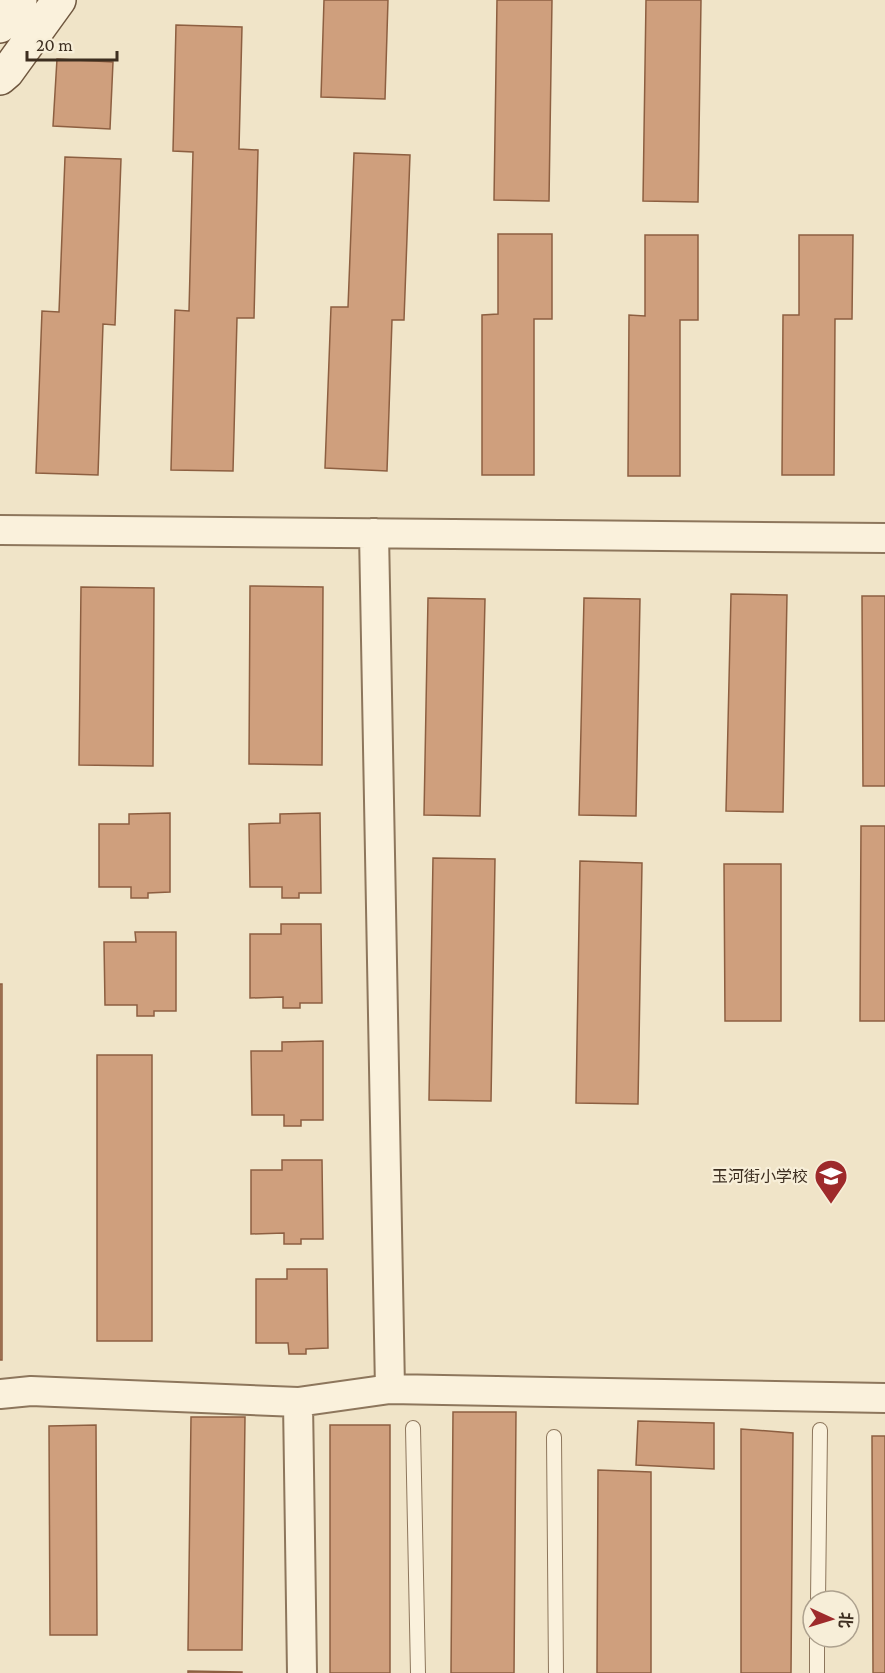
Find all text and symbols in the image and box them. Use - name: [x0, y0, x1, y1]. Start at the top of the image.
- scale bar: [27, 24, 117, 62]
- text: 20 m: [36, 35, 73, 55]
- school or university icon: 玉河街小学校: [813, 1158, 849, 1205]
- place label: 玉河街小学校: [712, 1168, 808, 1185]
- north arrow: [801, 1589, 861, 1649]
- text: 北: [836, 1611, 855, 1629]

